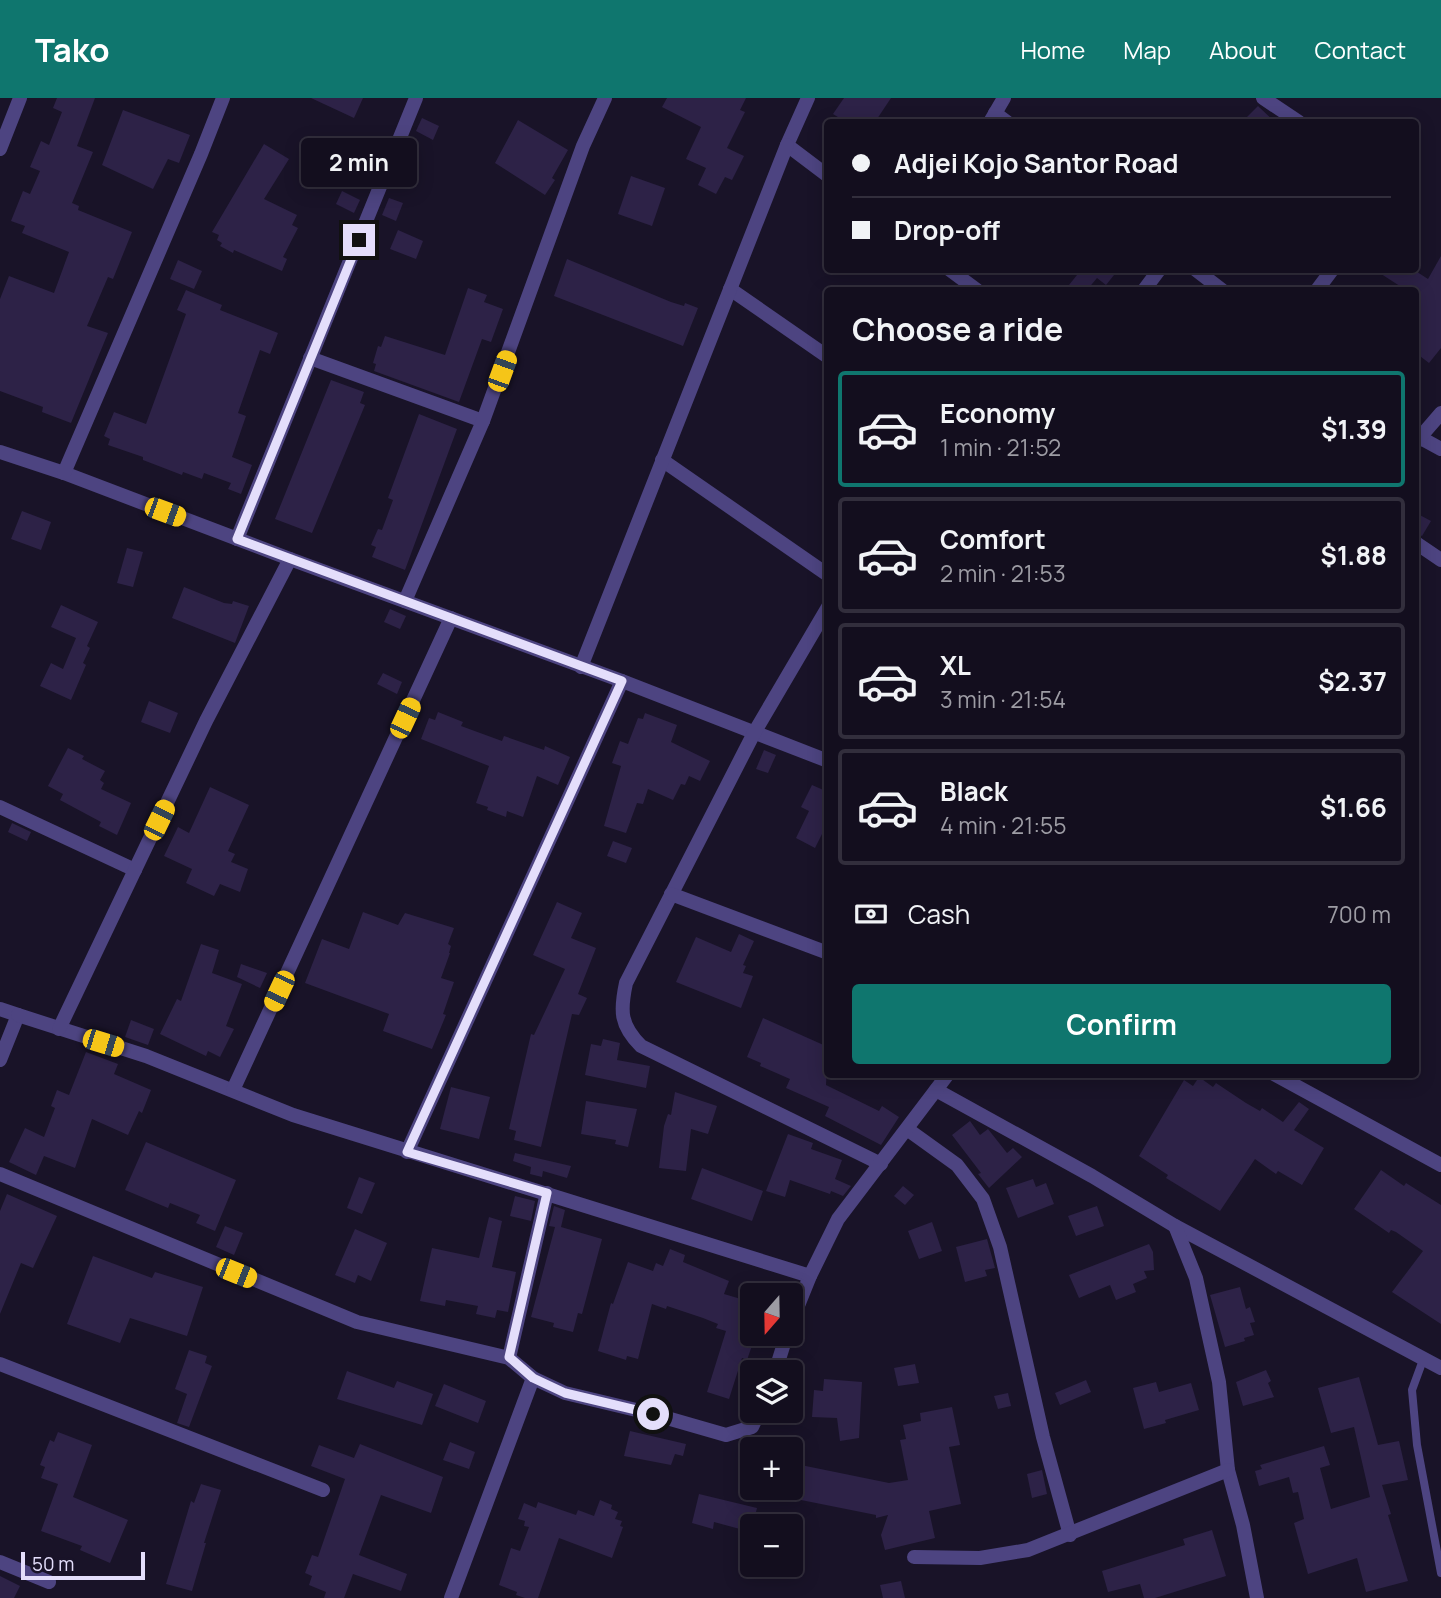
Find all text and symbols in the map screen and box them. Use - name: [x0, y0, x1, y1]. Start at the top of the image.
- text: Tako: [35, 27, 110, 72]
- text: Home: [1020, 33, 1085, 66]
- text: Map: [1123, 33, 1171, 66]
- text: About: [1209, 33, 1277, 66]
- text: Contact: [1315, 33, 1406, 66]
- callout: 2 min: [301, 138, 417, 188]
- text: Adjei Kojo Santor Road: [894, 145, 1179, 181]
- text: 2 min: [329, 146, 389, 178]
- text: Drop-off: [894, 212, 1000, 248]
- route end: [343, 224, 375, 256]
- text: Choose a ride: [852, 307, 1063, 351]
- car: [485, 348, 520, 394]
- text: Economy: [940, 395, 1055, 431]
- icon: car: [856, 398, 919, 461]
- text: $1.39: [1321, 411, 1387, 447]
- text: 1 min · 21:52: [940, 431, 1061, 463]
- car: [142, 495, 189, 529]
- text: Comfort: [940, 521, 1046, 557]
- icon: car: [856, 524, 919, 587]
- text: $1.88: [1321, 537, 1387, 573]
- text: 2 min · 21:53: [940, 557, 1066, 589]
- text: XL: [940, 647, 971, 683]
- icon: car: [856, 650, 919, 713]
- text: $2.37: [1318, 663, 1387, 699]
- text: 3 min · 21:54: [940, 683, 1066, 715]
- car: [387, 695, 424, 741]
- text: Black: [940, 773, 1008, 809]
- icon: car: [856, 776, 919, 839]
- text: $1.66: [1320, 789, 1387, 825]
- car: [141, 797, 178, 843]
- text: 4 min · 21:55: [940, 809, 1067, 841]
- icon: cash: [852, 895, 890, 933]
- text: Cash: [908, 896, 970, 932]
- text: 700 m: [1327, 898, 1391, 930]
- car: [261, 968, 298, 1014]
- button: Confirm: [852, 984, 1391, 1064]
- car: [80, 1027, 127, 1059]
- car: [213, 1255, 260, 1291]
- north arrow: [740, 1283, 803, 1346]
- map controls: [740, 1283, 803, 1577]
- button: layers: [740, 1360, 803, 1423]
- route start: [637, 1398, 669, 1430]
- button: +: [740, 1437, 803, 1500]
- button: −: [740, 1514, 803, 1577]
- scale bar: [21, 1549, 145, 1581]
- text: 50 m: [32, 1551, 74, 1577]

